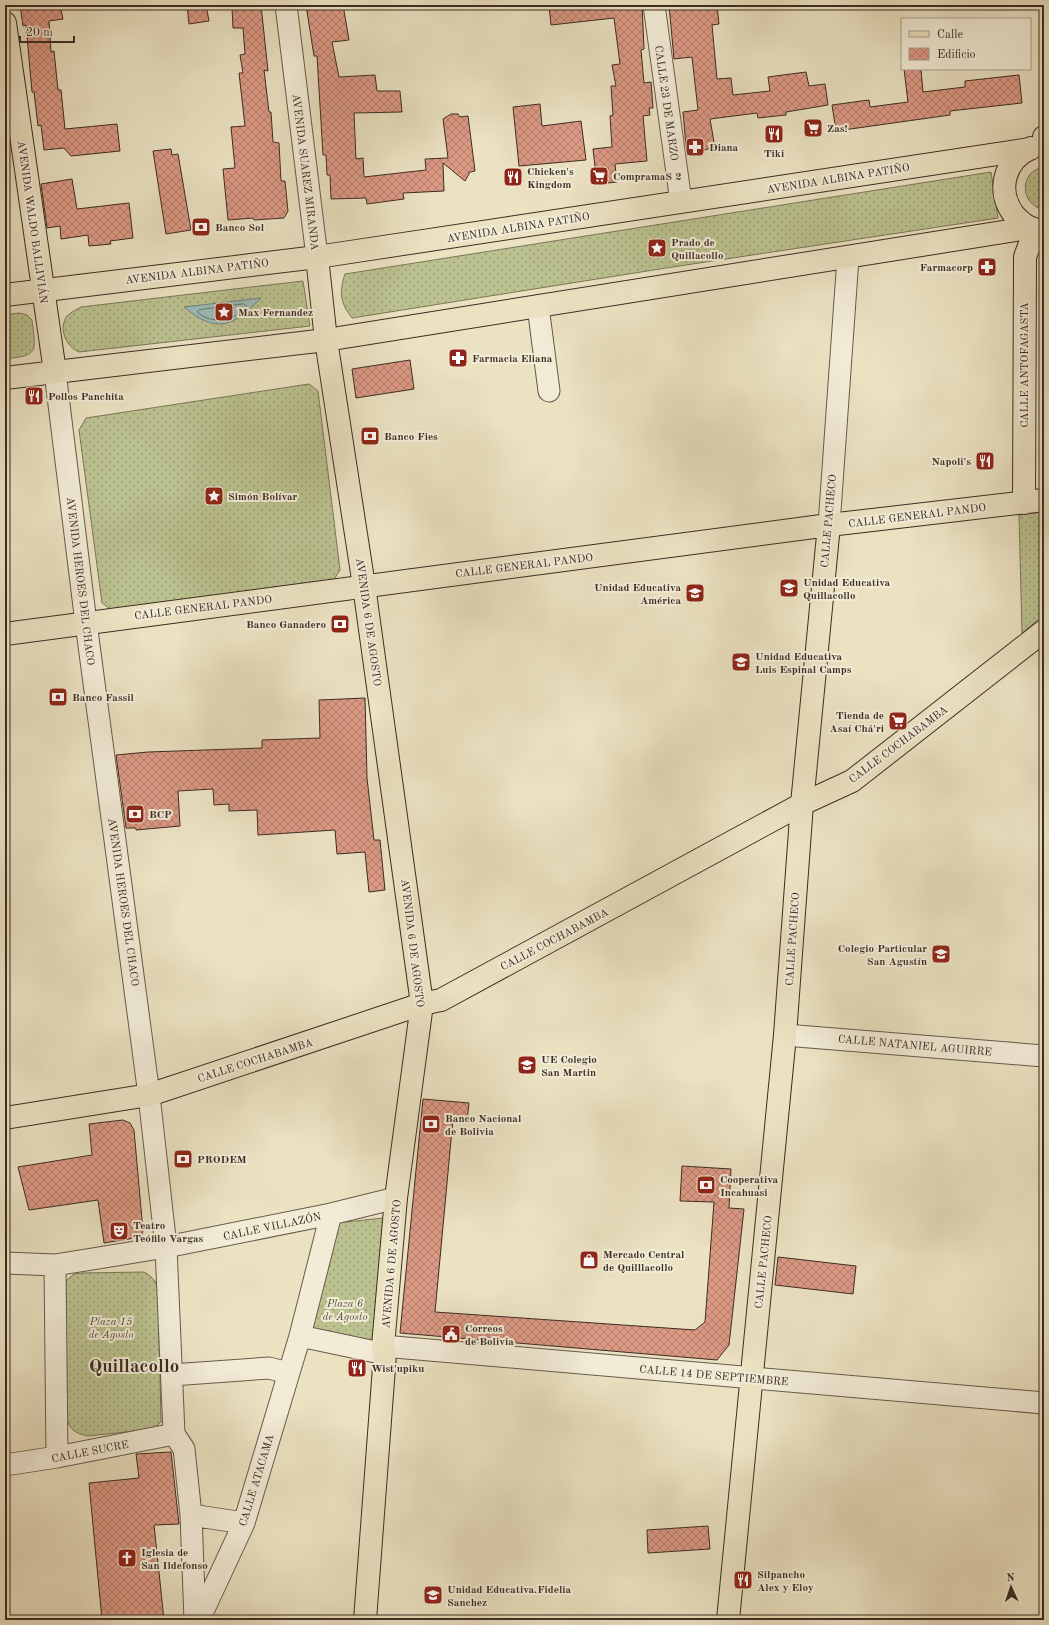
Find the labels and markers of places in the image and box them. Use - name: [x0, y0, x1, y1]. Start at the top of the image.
- supermarket icon: Zas!: [802, 117, 824, 139]
- restaurant icon: Tiki: [763, 123, 785, 145]
- place label: Zas!: [827, 124, 848, 135]
- pharmacy icon: Diana: [684, 136, 706, 158]
- place label: Diana: [709, 143, 739, 154]
- place label: Tiki: [764, 149, 784, 160]
- supermarket icon: CompramaS 2: [588, 165, 610, 187]
- restaurant icon: Chicken's Kingdom: [502, 166, 524, 188]
- place label: Chicken's Kingdom: [527, 167, 574, 191]
- place label: CompramaS 2: [613, 172, 682, 183]
- bank icon: Banco Sol: [190, 216, 212, 238]
- place label: Banco Sol: [215, 223, 265, 234]
- place icon: Prado de Quillacollo: [646, 237, 668, 259]
- place label: Prado de Quillacollo: [671, 238, 724, 262]
- pharmacy icon: Farmacorp: [976, 256, 998, 278]
- place label: Farmacorp: [920, 263, 973, 274]
- place icon: Max Fernandez: [213, 301, 235, 323]
- place label: Max Fernandez: [238, 308, 313, 319]
- pharmacy icon: Farmacia Eliana: [447, 347, 469, 369]
- place label: Farmacia Eliana: [472, 354, 553, 365]
- restaurant icon: Pollos Panchita: [23, 385, 45, 407]
- place label: Pollos Panchita: [48, 392, 124, 403]
- bank icon: Banco Fies: [359, 425, 381, 447]
- place label: Banco Fies: [384, 432, 438, 443]
- restaurant icon: Napoli's: [974, 450, 996, 472]
- place label: Napoli's: [931, 457, 971, 468]
- place icon: Simón Bolívar: [203, 485, 225, 507]
- place label: Simón Bolívar: [228, 492, 298, 503]
- school or university icon: Unidad Educativa Quillacollo: [778, 577, 800, 599]
- place label: Unidad Educativa Quillacollo: [803, 578, 891, 602]
- school or university icon: Unidad Educativa América: [684, 582, 706, 604]
- place label: Unidad Educativa América: [594, 583, 681, 607]
- bank icon: Banco Ganadero: [329, 613, 351, 635]
- place label: Banco Ganadero: [246, 620, 326, 631]
- school or university icon: Unidad Educativa Luis Espinal Camps: [730, 651, 752, 673]
- place label: Unidad Educativa Luis Espinal Camps: [755, 652, 852, 676]
- bank icon: Banco Fassil: [47, 686, 69, 708]
- place label: Banco Fassil: [72, 693, 135, 704]
- supermarket icon: Tienda de Asaí Chá'ri: [887, 710, 909, 732]
- place label: Tienda de Asaí Chá'ri: [829, 711, 884, 735]
- bank icon: BCP: [124, 803, 146, 825]
- place label: BCP: [149, 810, 172, 821]
- school or university icon: Colegio Particular San Agustín: [930, 943, 952, 965]
- place label: Colegio Particular San Agustín: [838, 944, 927, 968]
- school or university icon: UE Colegio San Martin: [516, 1054, 538, 1076]
- place label: UE Colegio San Martin: [541, 1055, 597, 1079]
- bank icon: Banco Nacional de Bolivia: [420, 1113, 442, 1135]
- place label: Banco Nacional de Bolivia: [445, 1114, 522, 1138]
- bank icon: PRODEM: [172, 1148, 194, 1170]
- place label: PRODEM: [197, 1155, 247, 1166]
- bank icon: Cooperativa Incahuasi: [695, 1174, 717, 1196]
- place label: Cooperativa Incahuasi: [720, 1175, 779, 1199]
- theatre icon: Teatro Teófilo Vargas: [108, 1220, 130, 1242]
- place label: Teatro Teófilo Vargas: [133, 1221, 204, 1245]
- shop icon: Mercado Central de Quilllacollo: [578, 1249, 600, 1271]
- place label: Mercado Central de Quilllacollo: [603, 1250, 685, 1274]
- public building icon: Correos de Bolivia: [440, 1323, 462, 1345]
- place label: Correos de Bolivia: [465, 1324, 514, 1348]
- restaurant icon: Wist'upiku: [346, 1357, 368, 1379]
- place label: Wist'upiku: [371, 1364, 424, 1375]
- church icon: Iglesia de San Ildefonso: [116, 1547, 138, 1569]
- place label: Iglesia de San Ildefonso: [141, 1548, 208, 1572]
- restaurant icon: Silpancho Alex y Eloy: [732, 1569, 754, 1591]
- place label: Silpancho Alex y Eloy: [757, 1570, 814, 1594]
- school or university icon: Unidad Educativa.Fidelia Sanchez: [422, 1584, 444, 1606]
- place label: Unidad Educativa.Fidelia Sanchez: [447, 1585, 572, 1609]

